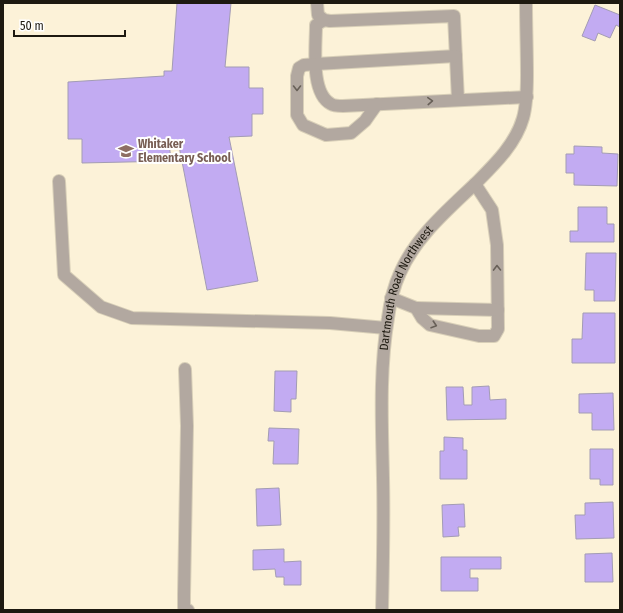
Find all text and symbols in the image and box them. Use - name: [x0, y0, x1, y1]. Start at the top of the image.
- scale bar: [14, 12, 125, 38]
- text: 50 m: [20, 19, 44, 33]
- one-way arrow: [293, 85, 301, 91]
- one-way arrow: [427, 97, 433, 106]
- place label: Whitaker Elementary School: [138, 137, 232, 165]
- school or university icon: Whitaker Elementary School: [117, 142, 135, 160]
- street label: Dartmouth Road Northwest: [377, 223, 436, 351]
- one-way arrow: [493, 265, 501, 271]
- one-way arrow: [431, 320, 438, 329]

